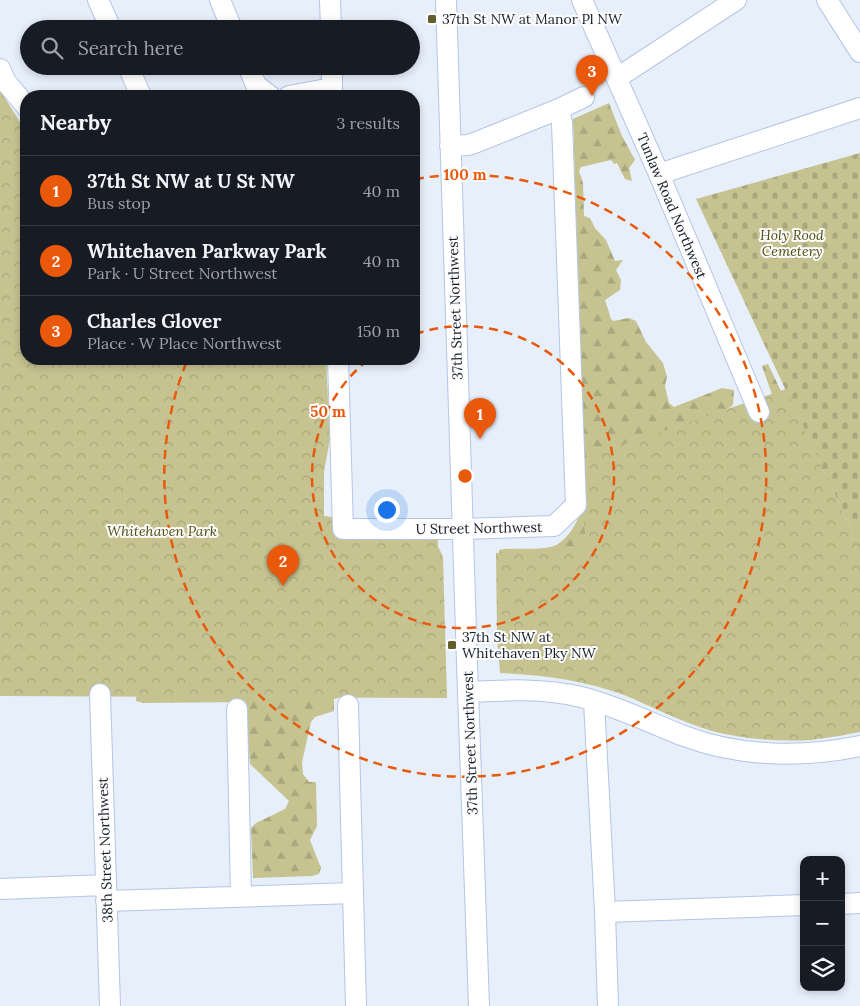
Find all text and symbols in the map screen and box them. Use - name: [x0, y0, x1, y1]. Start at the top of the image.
- place label: 37th St NW at Manor Pl NW: [442, 10, 623, 28]
- marker: 37th St NW at Manor Pl NW: [426, 13, 438, 25]
- search box: [20, 20, 420, 75]
- icon: search: [38, 34, 66, 62]
- text: Search here: [78, 36, 184, 60]
- pin: 3: [576, 55, 608, 96]
- text: Nearby: [40, 109, 111, 136]
- text: 3 results: [336, 113, 400, 133]
- street label: Tunlaw Road Northwest: [633, 130, 711, 282]
- text: 100 m: [444, 165, 487, 184]
- text: 37th St NW at U St NW: [87, 169, 294, 193]
- text: 1: [53, 181, 59, 201]
- text: 40 m: [363, 181, 400, 201]
- text: Bus stop: [87, 193, 151, 213]
- park label: Holy Rood Cemetery: [760, 226, 824, 260]
- street label: 37th Street Northwest: [443, 235, 467, 380]
- text: Whitehaven Parkway Park: [87, 239, 326, 263]
- text: 2: [52, 251, 60, 271]
- text: 40 m: [363, 251, 400, 271]
- text: Park · U Street Northwest: [87, 263, 278, 283]
- text: Charles Glover: [87, 309, 221, 333]
- text: 3: [52, 321, 60, 341]
- text: 150 m: [357, 321, 400, 341]
- text: Place · W Place Northwest: [87, 333, 281, 353]
- pin: 1: [464, 398, 496, 439]
- text: 50 m: [310, 402, 346, 421]
- centre of rings: [456, 467, 474, 485]
- your location: [374, 497, 400, 523]
- street label: U Street Northwest: [415, 518, 543, 538]
- park label: Whitehaven Park: [107, 522, 217, 540]
- pin: 2: [267, 545, 299, 586]
- place label: 37th St NW at Whitehaven Pky NW: [462, 628, 597, 662]
- marker: 37th St NW at Whitehaven Pky NW: [446, 639, 458, 651]
- street label: 37th Street Northwest: [458, 670, 482, 815]
- street label: 38th Street Northwest: [93, 776, 117, 923]
- map controls: [800, 856, 845, 991]
- button: +: [800, 856, 845, 901]
- button: −: [800, 901, 845, 946]
- button: layers: [800, 946, 845, 991]

